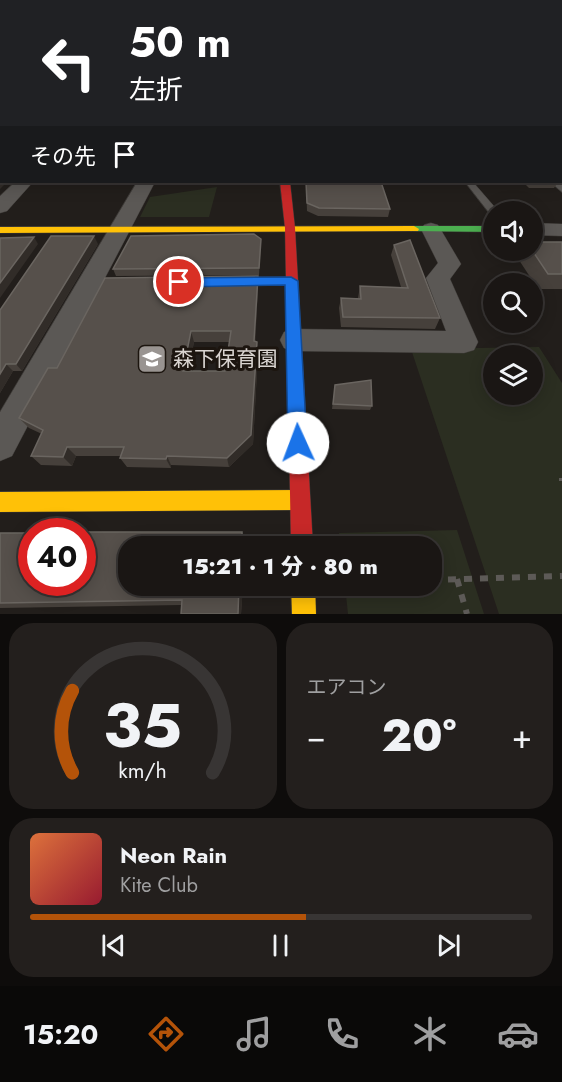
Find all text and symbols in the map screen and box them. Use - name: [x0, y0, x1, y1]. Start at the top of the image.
- text: 50 m: [129, 12, 231, 73]
- icon: left: [30, 24, 108, 102]
- text: 左折: [129, 70, 183, 109]
- icon: arrive: [108, 138, 141, 171]
- text: その先: [30, 140, 96, 172]
- map controls: [483, 201, 543, 405]
- button: sound: [483, 201, 543, 261]
- pin: [153, 256, 204, 307]
- icon: arrive: [162, 265, 195, 298]
- button: search: [483, 273, 543, 333]
- school or university icon: 森下保育園: [136, 343, 168, 375]
- place label: 森下保育園: [173, 344, 278, 374]
- button: layers: [483, 345, 543, 405]
- position arrow: [266, 411, 330, 475]
- speed limit sign: 40: [18, 518, 96, 596]
- text: 15:21 · 1 分 · 80 m: [182, 550, 378, 582]
- text: エアコン: [307, 673, 387, 702]
- text: 35: [103, 680, 182, 770]
- text: 20°: [381, 703, 456, 768]
- text: −: [307, 713, 326, 760]
- text: +: [512, 713, 532, 760]
- text: km/h: [119, 755, 167, 786]
- text: Neon Rain: [120, 839, 227, 871]
- text: Kite Club: [120, 871, 198, 900]
- icon: previous: [97, 929, 130, 962]
- icon: pause: [264, 929, 297, 962]
- icon: next: [432, 929, 465, 962]
- icon: directions: [145, 1013, 187, 1055]
- icon: music: [233, 1013, 275, 1055]
- icon: phone: [321, 1013, 363, 1055]
- icon: climate: [409, 1013, 451, 1055]
- icon: car: [497, 1013, 539, 1055]
- text: 15:20: [23, 1015, 98, 1054]

